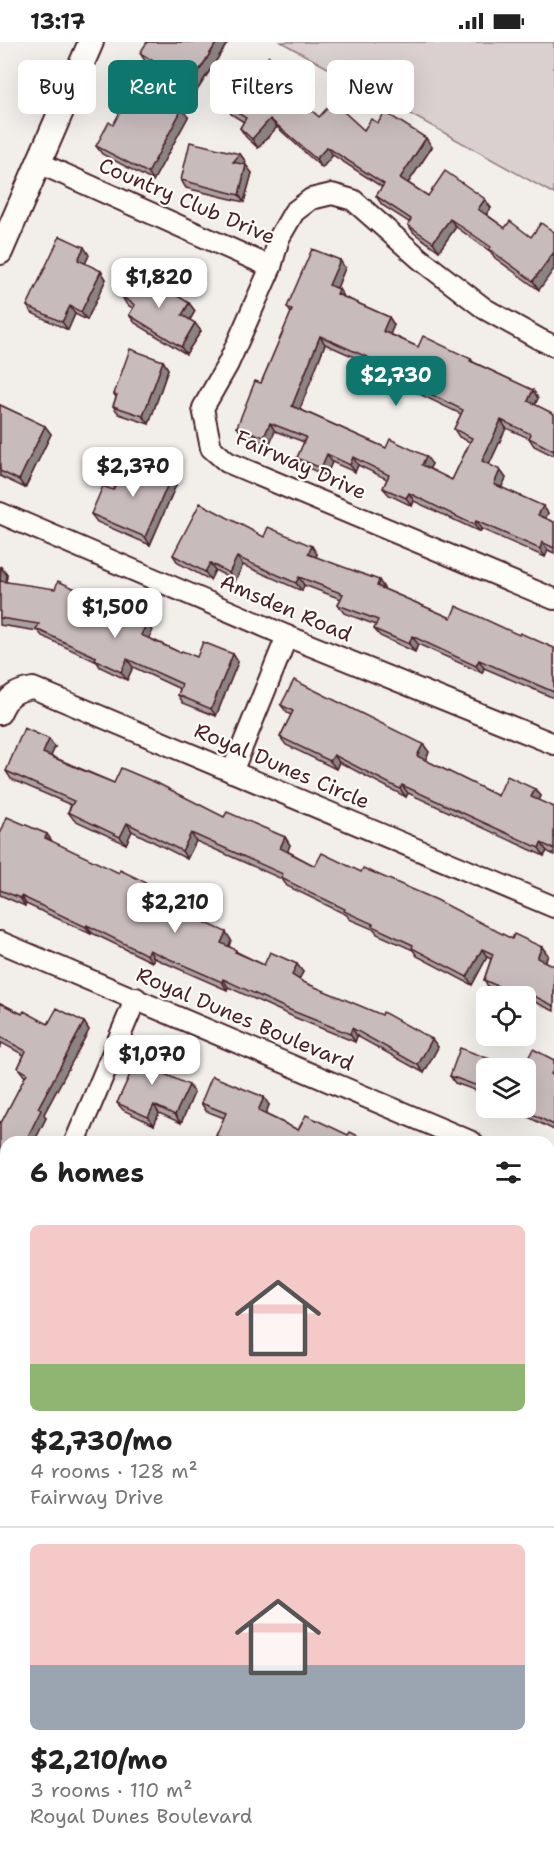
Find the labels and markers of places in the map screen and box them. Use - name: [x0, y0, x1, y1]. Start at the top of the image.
- pin: $1,820: [110, 258, 208, 309]
- pin: $2,730: [347, 356, 445, 407]
- pin: $2,370: [84, 447, 182, 498]
- pin: $1,500: [66, 588, 164, 639]
- pin: $2,210: [126, 883, 224, 934]
- pin: $1,070: [103, 1035, 201, 1086]

